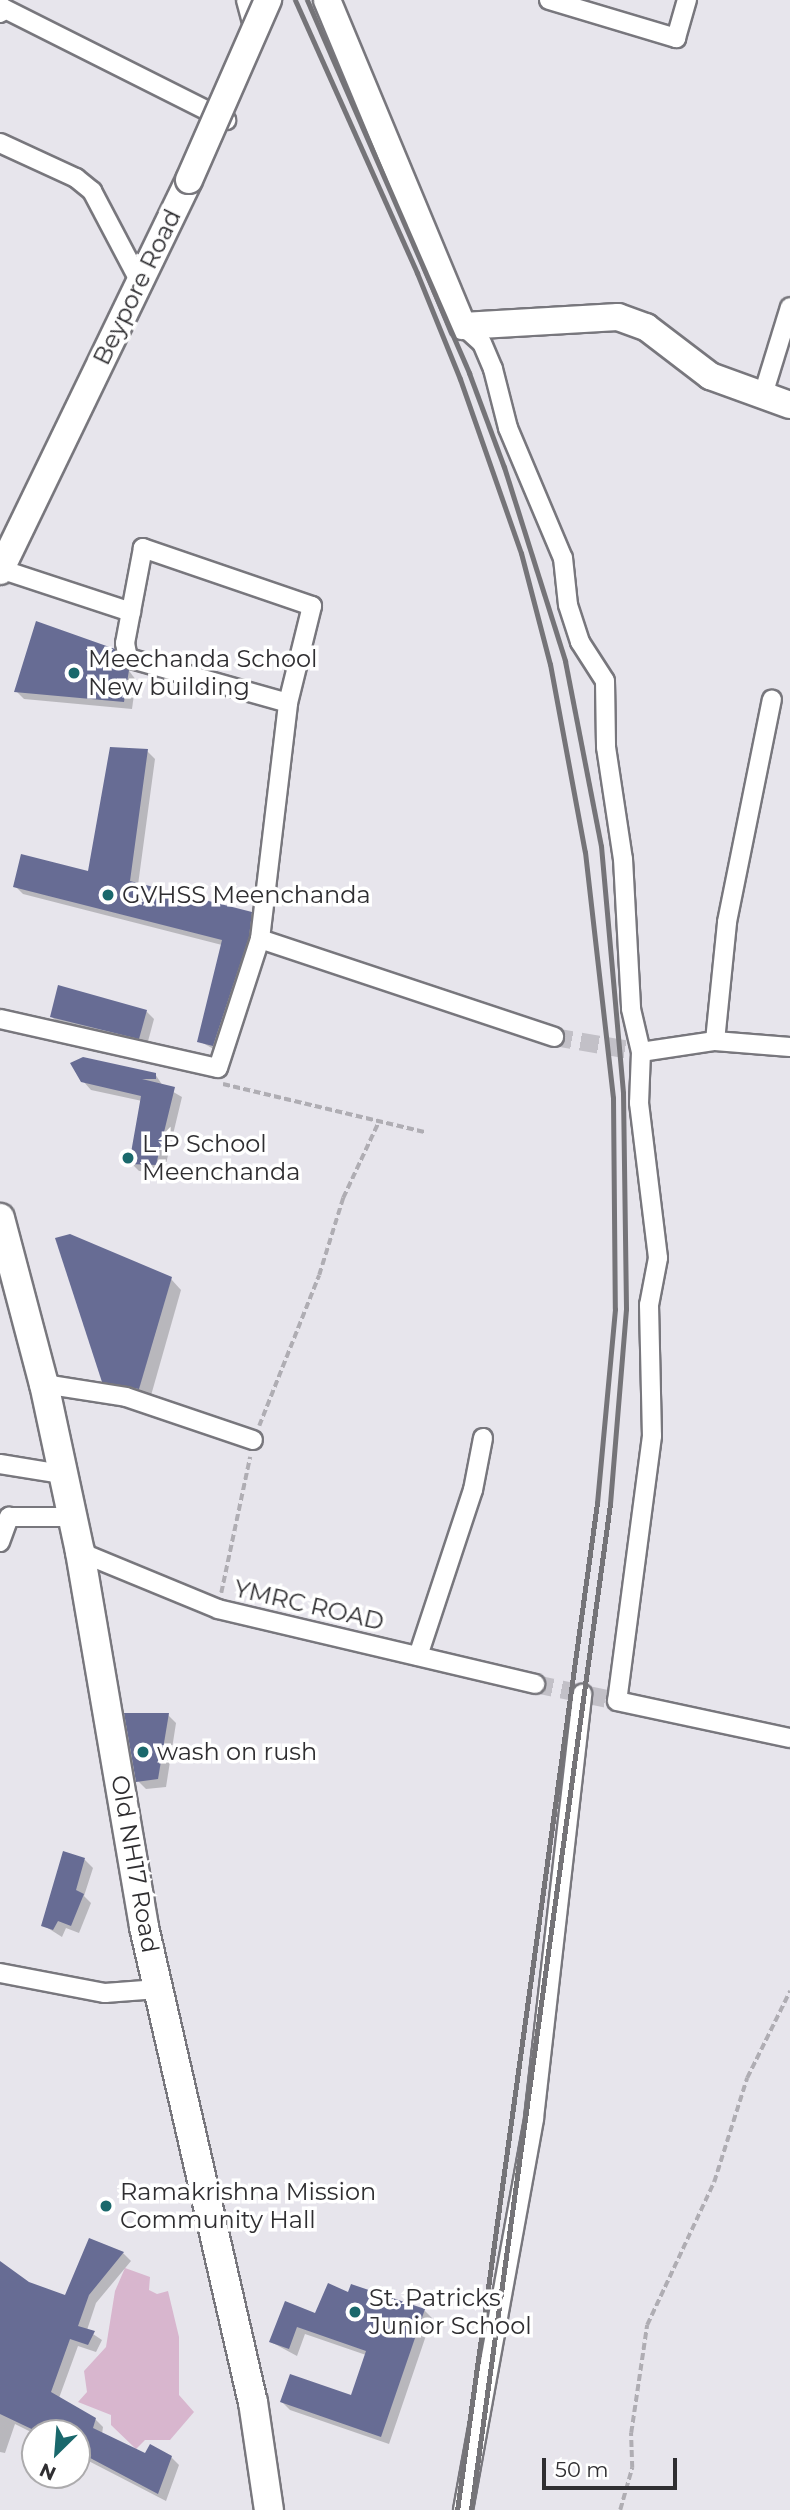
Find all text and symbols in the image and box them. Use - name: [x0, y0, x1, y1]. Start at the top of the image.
- street label: Beypore Road: [87, 204, 187, 370]
- place label: Meechanda School New building: [88, 645, 317, 701]
- marker: Meechanda School New building: [66, 665, 82, 681]
- place label: GVHSS Meenchanda: [122, 881, 371, 909]
- marker: GVHSS Meenchanda: [100, 887, 116, 903]
- place label: L P School Meenchanda: [142, 1130, 301, 1186]
- marker: L P School Meenchanda: [120, 1150, 136, 1166]
- street label: YMRC ROAD: [231, 1574, 387, 1636]
- place label: wash on rush: [157, 1738, 317, 1766]
- marker: wash on rush: [135, 1744, 151, 1760]
- street label: Old NH17 Road: [105, 1773, 165, 1955]
- place label: Ramakrishna Mission Community Hall: [120, 2178, 376, 2234]
- marker: Ramakrishna Mission Community Hall: [98, 2198, 114, 2214]
- place label: St. Patricks Junior School: [369, 2284, 532, 2340]
- marker: St. Patricks Junior School: [347, 2304, 363, 2320]
- north arrow: [21, 2419, 91, 2489]
- scale bar: [545, 2444, 680, 2488]
- text: 50 m: [555, 2457, 609, 2482]
- text: N: [36, 2458, 60, 2485]

